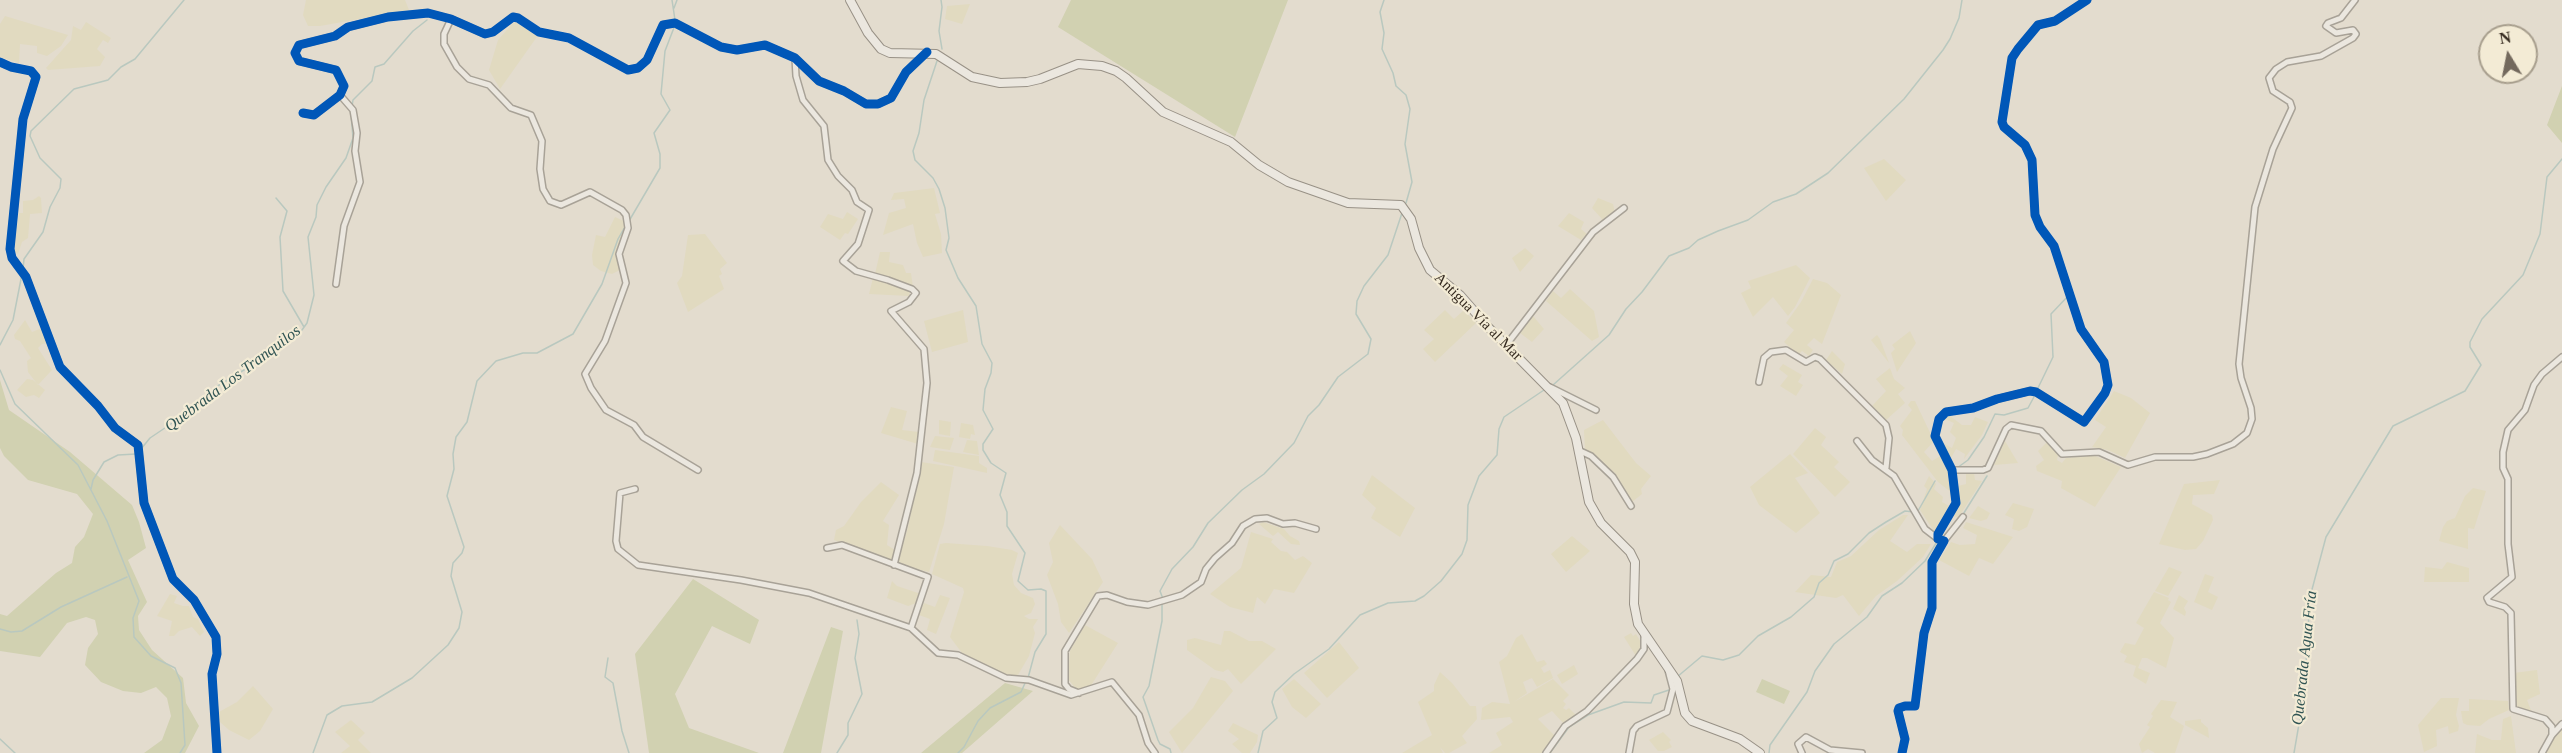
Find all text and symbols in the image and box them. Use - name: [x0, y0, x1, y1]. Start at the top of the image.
- north arrow: [2478, 24, 2538, 84]
- text: N: [2498, 28, 2512, 47]
- street label: Antigua Vía al Mar: [1430, 269, 1526, 365]
- water label: Quebrada Los Tranquilos: [161, 322, 305, 436]
- water label: Quebrada Agua Fría: [2288, 590, 2322, 726]

